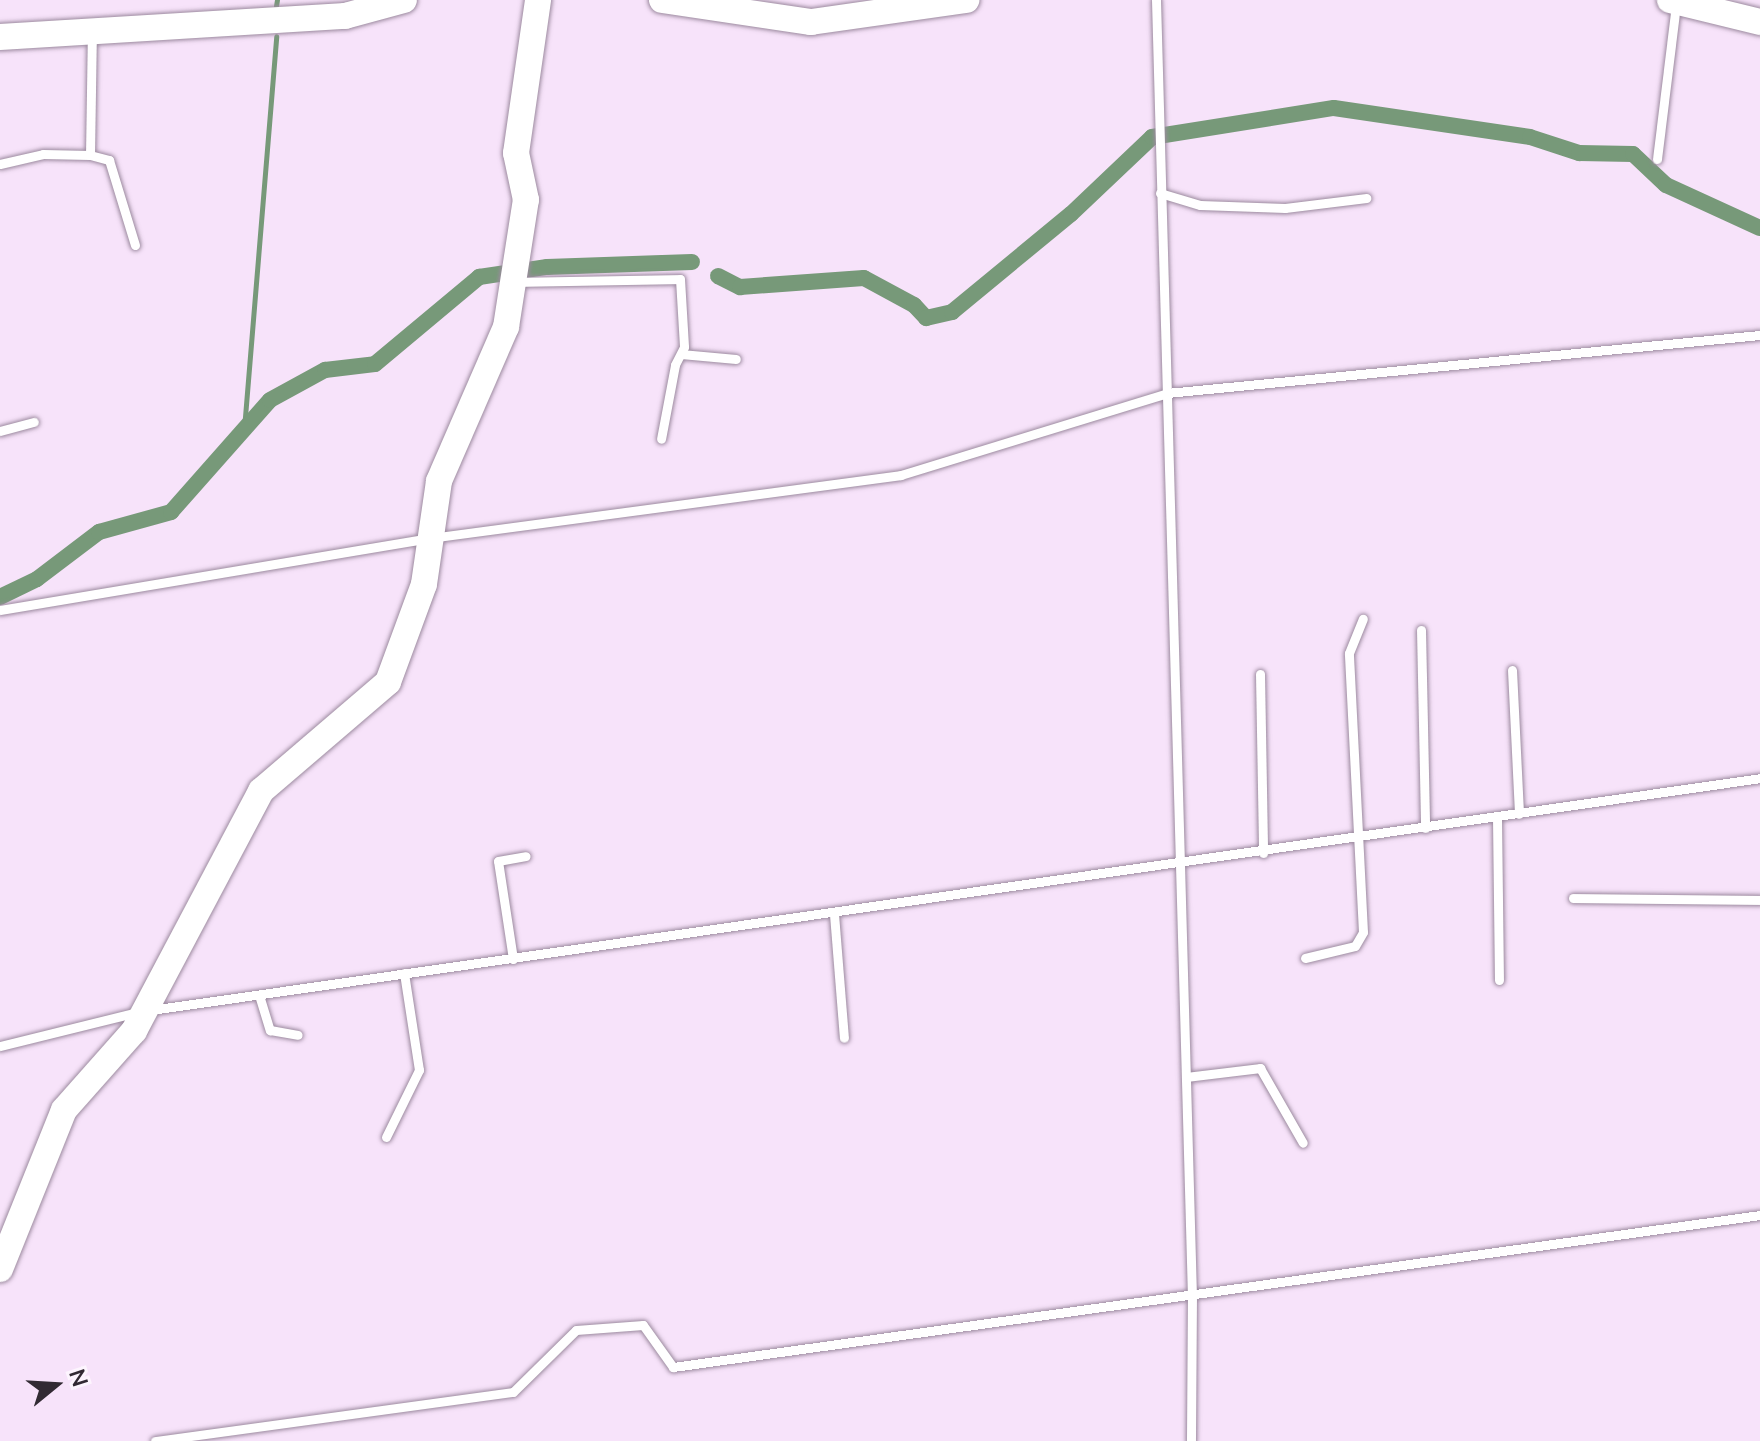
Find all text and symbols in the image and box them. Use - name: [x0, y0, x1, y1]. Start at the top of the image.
- north arrow: [16, 1345, 96, 1425]
- text: N: [63, 1365, 95, 1390]

